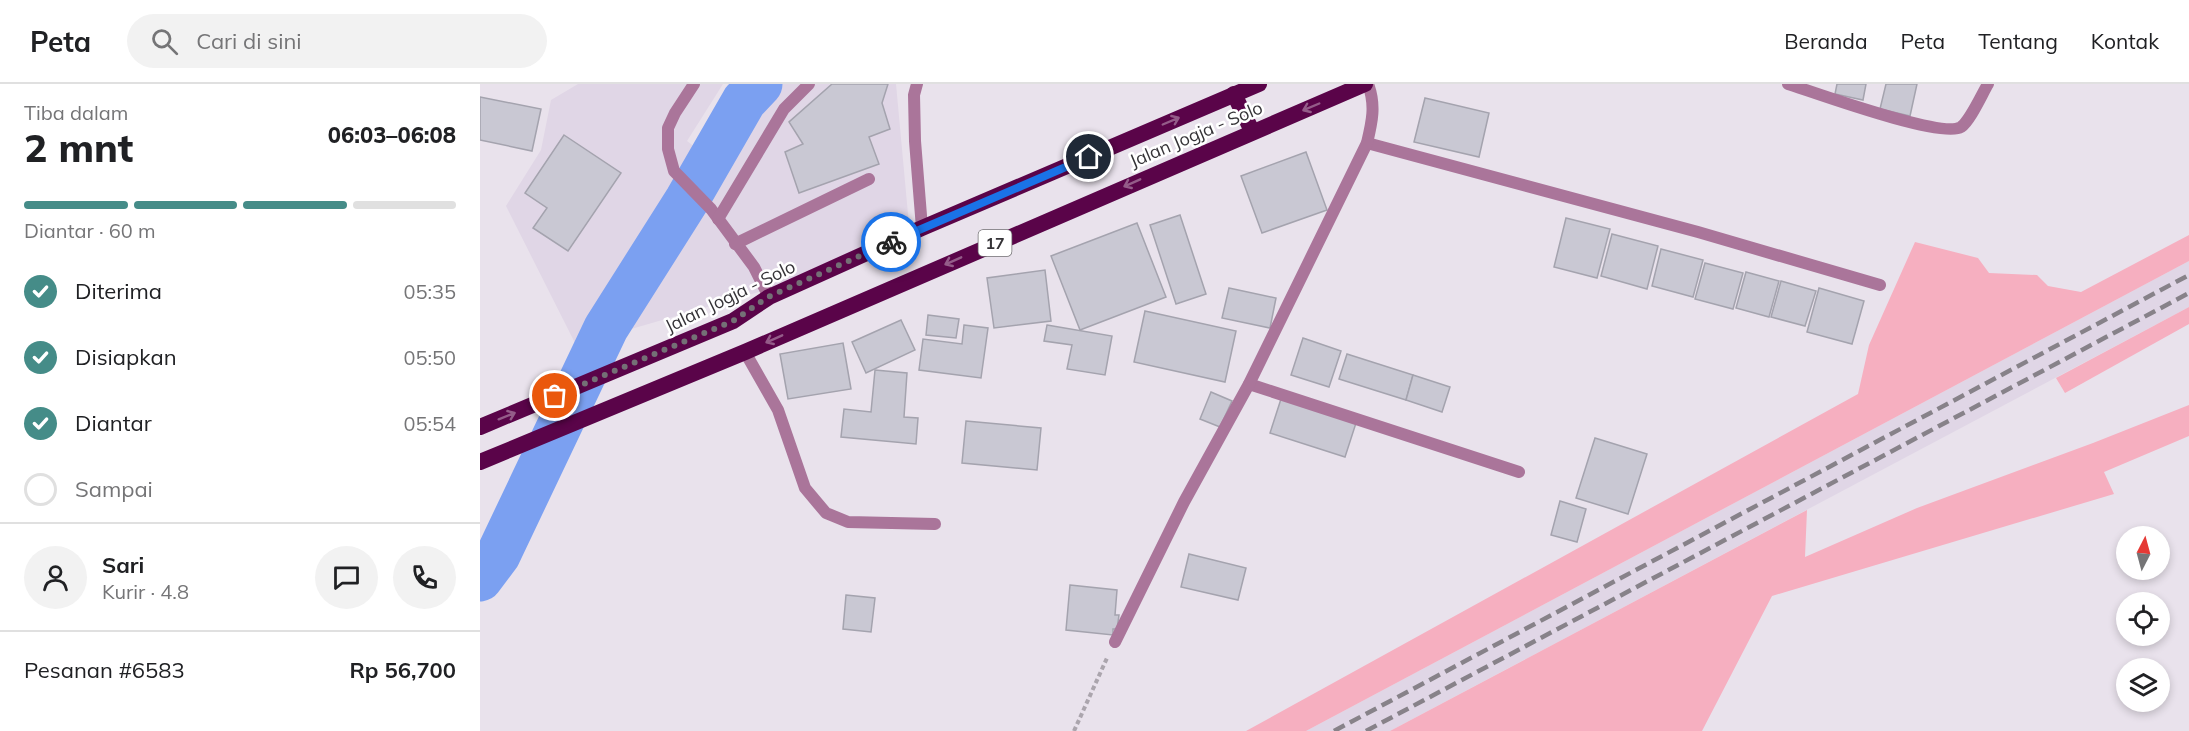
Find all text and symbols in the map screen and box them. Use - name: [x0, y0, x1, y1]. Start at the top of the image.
- search box: [127, 14, 547, 68]
- text: Peta: [30, 24, 91, 59]
- icon: search: [148, 25, 181, 58]
- text: Cari di sini: [196, 27, 302, 55]
- text: Beranda: [1784, 28, 1868, 54]
- text: Peta: [1901, 28, 1945, 54]
- text: Tentang: [1978, 28, 2058, 54]
- text: Kontak: [2091, 28, 2159, 54]
- street label: Jalan Jogja - Solo: [1126, 96, 1266, 172]
- text: Tiba dalam: [24, 100, 128, 125]
- one-way arrow: [1302, 102, 1320, 113]
- one-way arrow: [1162, 115, 1180, 126]
- text: 06:03–06:08: [328, 121, 456, 149]
- text: 2 mnt: [24, 123, 133, 172]
- pin: [1063, 131, 1114, 182]
- icon: home: [1072, 140, 1105, 173]
- one-way arrow: [1123, 179, 1141, 190]
- courier: [861, 212, 921, 272]
- text: Diantar · 60 m: [24, 218, 156, 243]
- icon: bike: [875, 226, 908, 259]
- road number: 17: [978, 230, 1012, 256]
- street label: Jalan Jogja - Solo: [661, 254, 799, 338]
- one-way arrow: [944, 256, 963, 267]
- icon: check: [24, 275, 57, 308]
- text: Diterima: [75, 277, 162, 305]
- text: 05:35: [403, 279, 456, 304]
- one-way arrow: [766, 334, 784, 345]
- icon: check: [24, 341, 57, 374]
- text: Disiapkan: [75, 343, 177, 371]
- text: 05:50: [403, 345, 456, 370]
- pin: [529, 370, 580, 421]
- icon: bag: [538, 379, 571, 412]
- icon: check: [24, 407, 57, 440]
- text: Diantar: [75, 409, 152, 437]
- one-way arrow: [497, 410, 516, 421]
- text: 05:54: [403, 411, 456, 436]
- text: Sampai: [75, 475, 153, 503]
- north arrow: [2116, 526, 2170, 580]
- map controls: [2116, 526, 2170, 712]
- button: person: [24, 546, 87, 609]
- button: chat: [315, 546, 378, 609]
- button: phone: [393, 546, 456, 609]
- text: Sari: [102, 551, 144, 579]
- text: Kurir · 4.8: [102, 579, 189, 604]
- button: locate: [2116, 592, 2170, 646]
- text: Pesanan #6583: [24, 656, 185, 684]
- text: Rp 56,700: [349, 656, 456, 684]
- button: layers: [2116, 658, 2170, 712]

